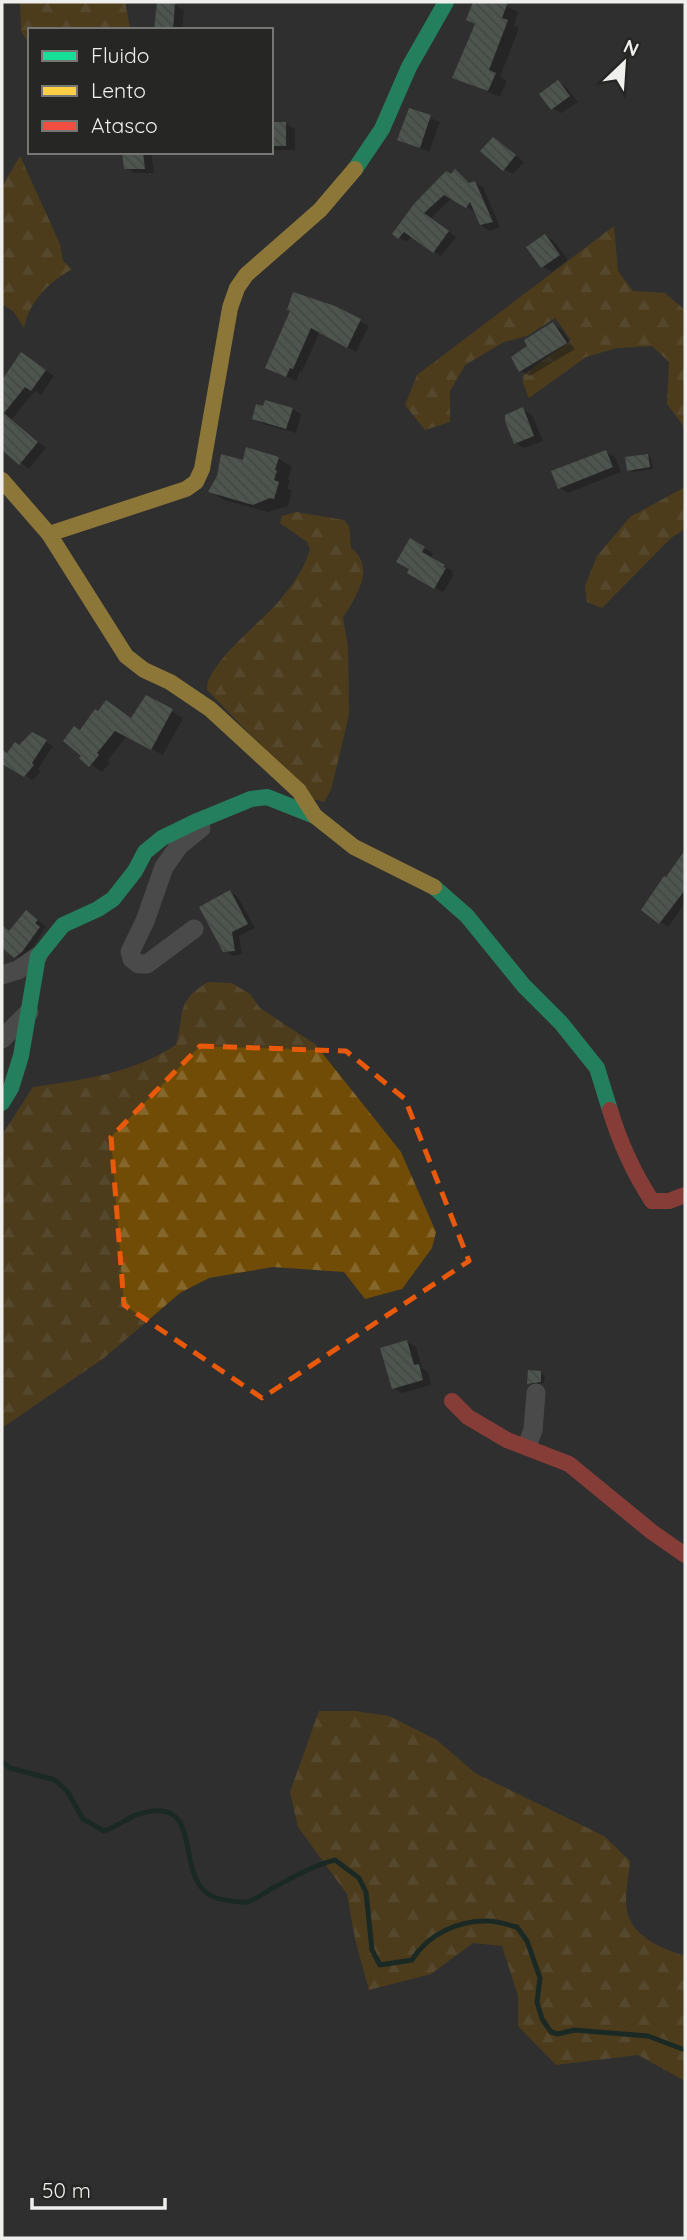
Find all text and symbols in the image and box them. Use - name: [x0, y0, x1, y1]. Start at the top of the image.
- legend: [28, 28, 273, 154]
- north arrow: [589, 28, 659, 98]
- text: N: [620, 34, 643, 61]
- text: Fluido: [91, 42, 149, 68]
- text: Lento: [91, 77, 146, 103]
- text: Atasco: [91, 112, 158, 138]
- scale bar: [32, 2166, 164, 2210]
- text: 50 m: [42, 2177, 91, 2203]

